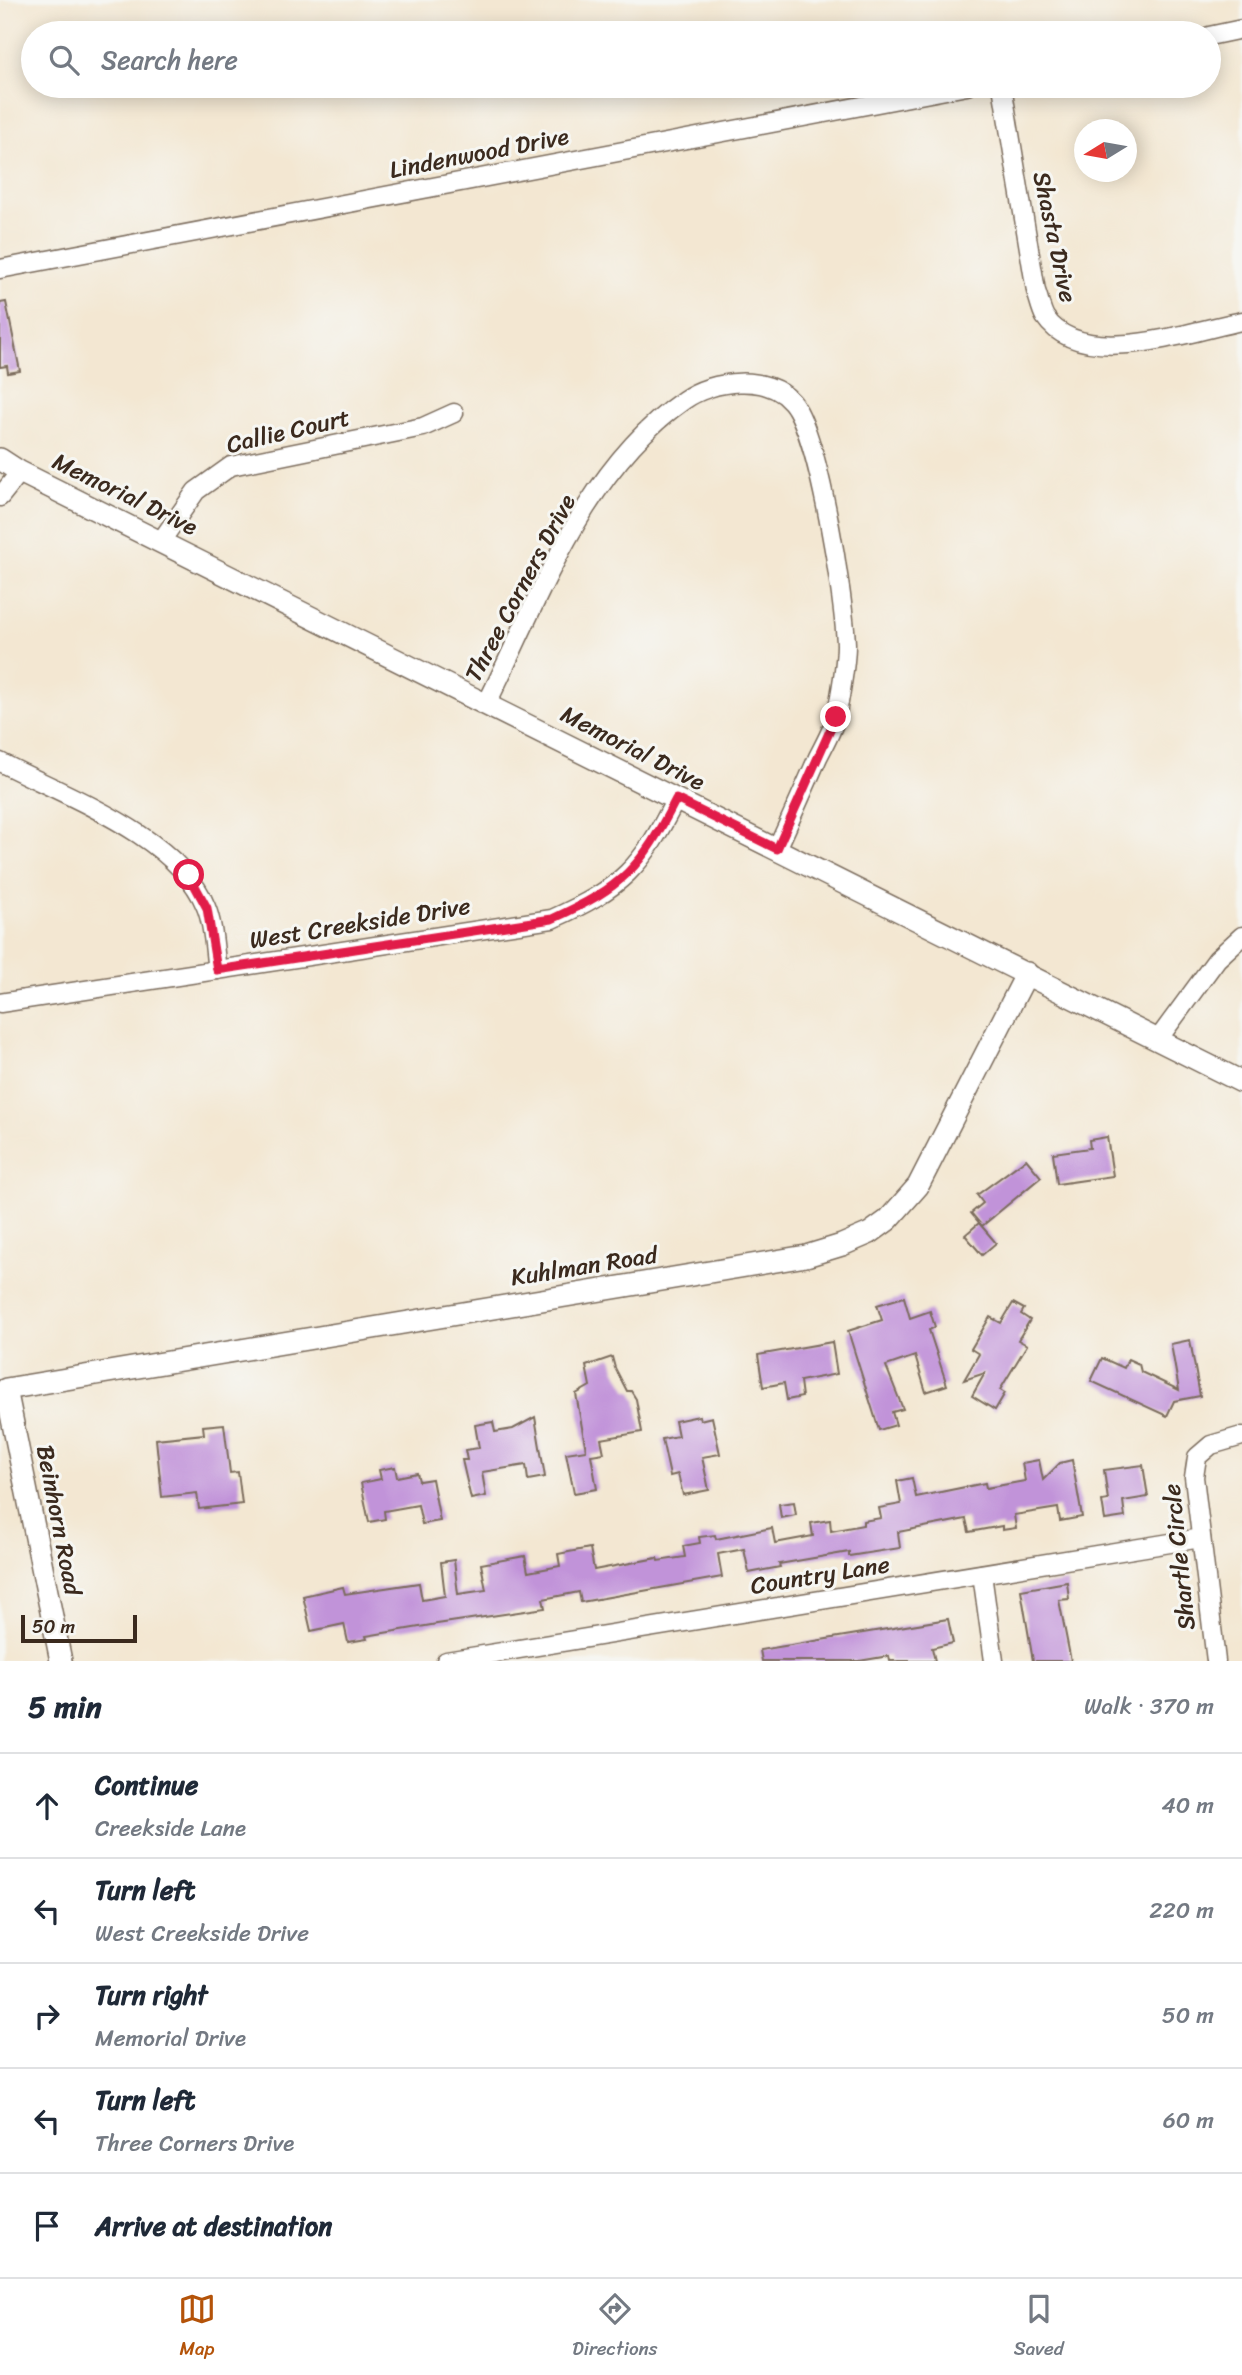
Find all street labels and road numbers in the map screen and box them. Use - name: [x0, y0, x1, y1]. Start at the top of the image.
- street label: Lindenwood Drive: [386, 115, 573, 191]
- street label: Shasta Drive: [1021, 168, 1089, 306]
- street label: Callie Court: [222, 396, 354, 466]
- street label: Memorial Drive: [45, 441, 205, 548]
- street label: Three Corners Drive: [453, 486, 588, 690]
- street label: Memorial Drive: [553, 693, 713, 803]
- street label: West Creekside Drive: [246, 885, 474, 961]
- street label: Kuhlman Road: [508, 1233, 662, 1298]
- street label: Beinhorn Road: [24, 1441, 94, 1600]
- street label: Shartle Circle: [1150, 1482, 1208, 1632]
- street label: Country Lane: [747, 1543, 893, 1607]

